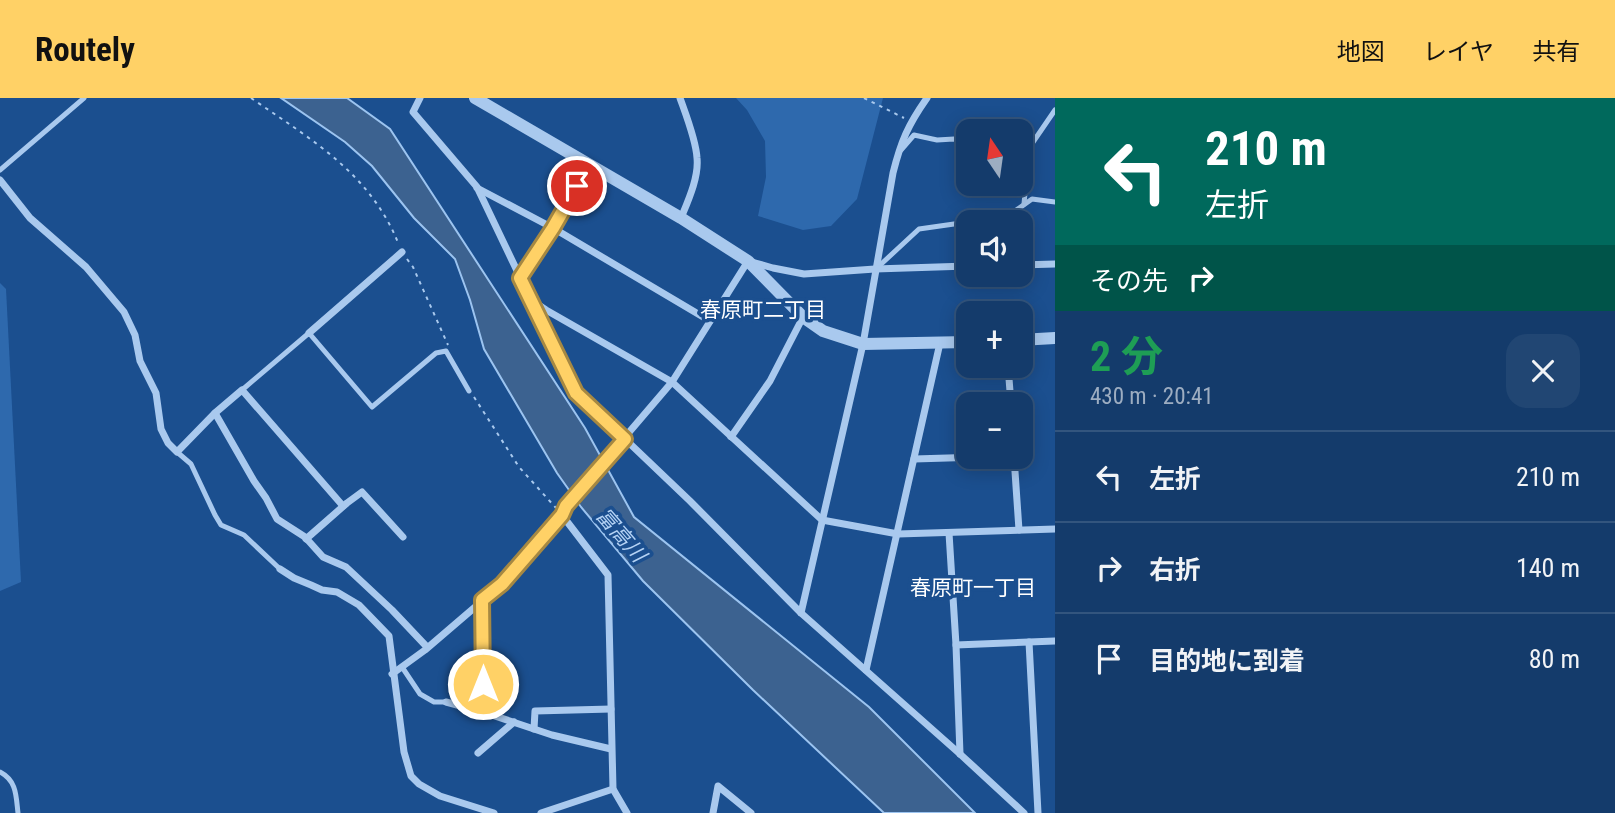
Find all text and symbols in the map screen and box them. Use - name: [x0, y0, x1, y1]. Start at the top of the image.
- text: Routely: [35, 30, 135, 69]
- text: 地図: [1337, 38, 1385, 66]
- text: レイヤ: [1423, 38, 1494, 66]
- text: 共有: [1532, 38, 1580, 66]
- north arrow: [956, 119, 1032, 196]
- map controls: [956, 119, 1033, 469]
- text: 210 m: [1205, 120, 1327, 177]
- icon: left: [1090, 126, 1181, 217]
- pin: [547, 156, 607, 216]
- icon: arrive: [558, 167, 596, 205]
- text: 左折: [1205, 186, 1269, 224]
- button: sound: [956, 210, 1033, 287]
- icon: right: [1182, 259, 1220, 297]
- text: その先: [1090, 266, 1168, 296]
- district label: 春原町二丁目: [700, 298, 826, 322]
- button: +: [956, 301, 1033, 378]
- text: 2 分: [1090, 332, 1163, 381]
- button: close: [1506, 334, 1580, 408]
- text: 430 m · 20:41: [1090, 383, 1214, 410]
- button: −: [956, 392, 1033, 469]
- icon: left: [1090, 458, 1128, 496]
- text: 210 m: [1516, 462, 1580, 492]
- text: 左折: [1149, 464, 1201, 494]
- water label: 富高川: [591, 503, 652, 568]
- icon: right: [1090, 549, 1128, 587]
- text: 140 m: [1516, 553, 1580, 583]
- text: 右折: [1149, 555, 1201, 585]
- district label: 春原町一丁目: [910, 576, 1036, 600]
- icon: arrive: [1090, 640, 1128, 678]
- text: 80 m: [1529, 644, 1580, 674]
- text: 目的地に到着: [1149, 646, 1305, 676]
- position arrow: [446, 647, 520, 721]

